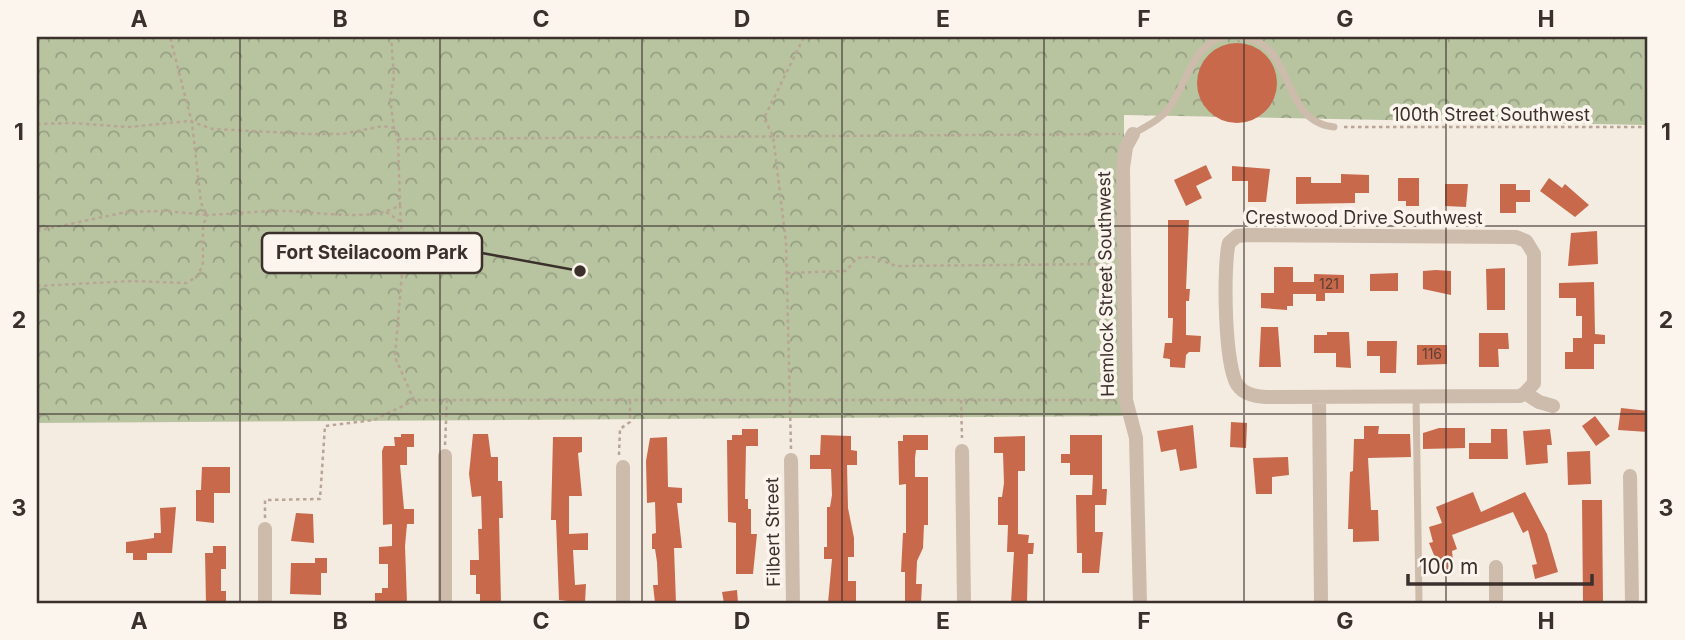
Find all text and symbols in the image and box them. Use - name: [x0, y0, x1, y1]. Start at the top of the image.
- text: A: [130, 5, 148, 33]
- text: B: [332, 5, 348, 33]
- text: C: [532, 5, 550, 33]
- text: D: [734, 5, 750, 33]
- text: E: [936, 5, 950, 33]
- text: F: [1137, 5, 1151, 33]
- text: G: [1336, 5, 1354, 33]
- text: H: [1537, 5, 1555, 33]
- street label: 100th Street Southwest: [1392, 104, 1590, 125]
- text: 1: [14, 118, 24, 146]
- text: 1: [1661, 118, 1671, 146]
- street label: Hemlock Street Southwest: [1093, 171, 1118, 397]
- street label: Crestwood Drive Southwest: [1245, 207, 1483, 228]
- callout: Fort Steilacoom Park: [262, 233, 482, 273]
- text: Fort Steilacoom Park: [276, 241, 468, 264]
- house number: 121: [1319, 275, 1339, 292]
- text: 2: [12, 306, 26, 334]
- text: 2: [1659, 306, 1673, 334]
- house number: 116: [1422, 345, 1442, 362]
- street label: Filbert Street: [761, 477, 784, 587]
- text: 3: [12, 494, 26, 522]
- text: 3: [1659, 494, 1673, 522]
- scale bar: [1408, 542, 1592, 586]
- text: 100 m: [1419, 554, 1478, 579]
- text: A: [130, 607, 148, 635]
- text: B: [332, 607, 348, 635]
- text: C: [532, 607, 550, 635]
- text: D: [734, 607, 750, 635]
- text: E: [936, 607, 950, 635]
- text: F: [1137, 607, 1151, 635]
- text: G: [1336, 607, 1354, 635]
- text: H: [1537, 607, 1555, 635]

